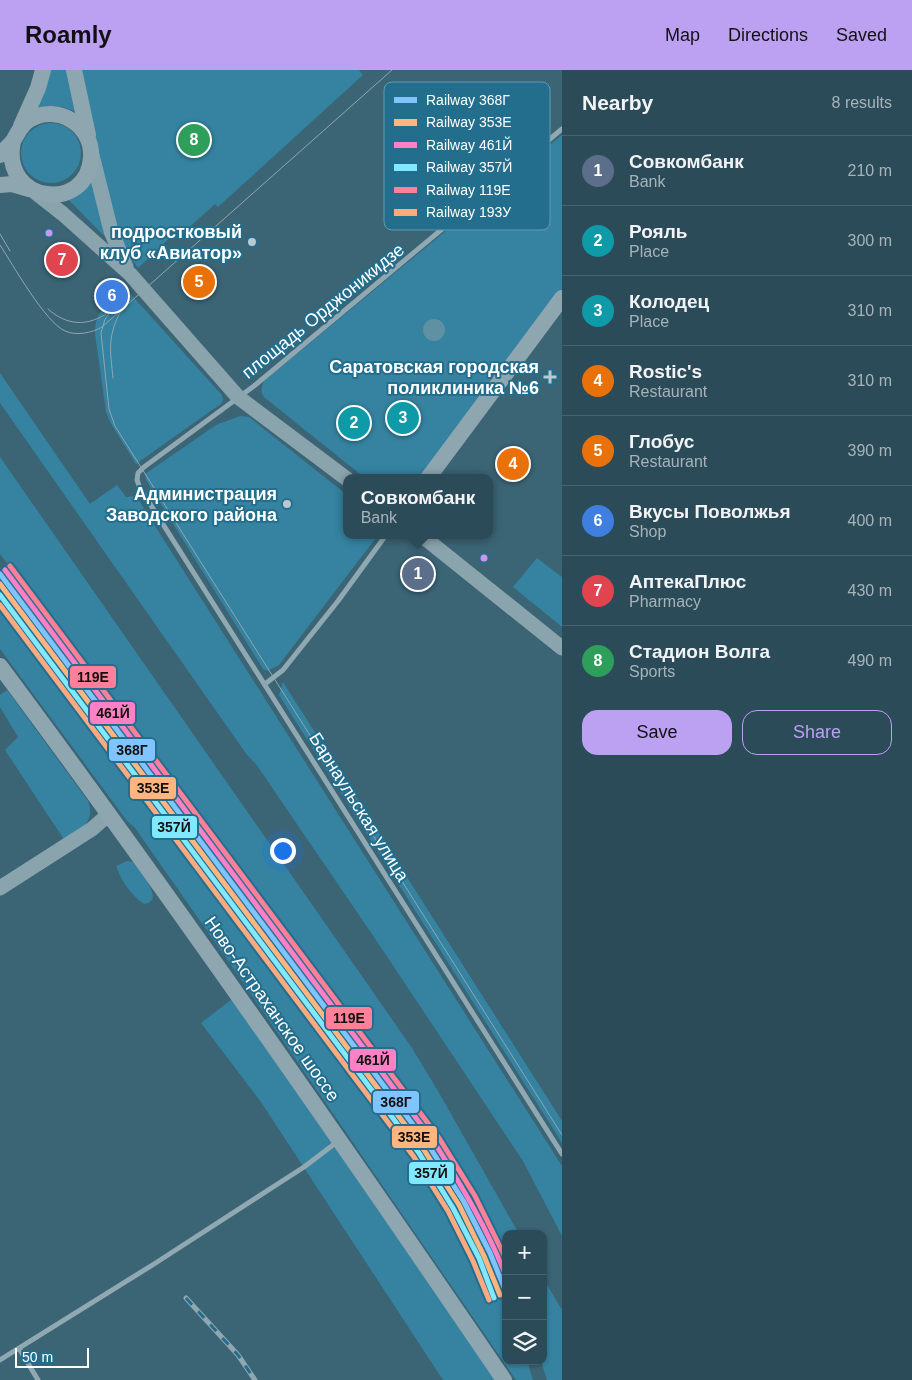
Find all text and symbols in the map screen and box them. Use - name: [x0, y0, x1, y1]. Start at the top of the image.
- text: Roamly: [25, 21, 112, 48]
- text: Map: [665, 25, 700, 45]
- text: Directions: [728, 25, 808, 45]
- text: Saved: [836, 25, 887, 45]
- legend: [384, 82, 550, 230]
- text: Nearby: [582, 91, 653, 114]
- text: Railway 368Г: [426, 92, 510, 108]
- text: 8 results: [832, 94, 892, 111]
- text: Railway 353Е: [426, 114, 512, 130]
- pin: 8: [178, 121, 210, 159]
- text: Railway 461Й: [426, 136, 512, 153]
- text: Совкомбанк: [629, 151, 744, 172]
- text: Railway 357Й: [426, 158, 512, 175]
- text: 1: [594, 162, 602, 179]
- text: 210 m: [848, 162, 892, 179]
- text: Bank: [629, 173, 665, 190]
- text: Railway 119Е: [426, 182, 511, 198]
- text: Railway 193У: [426, 204, 511, 220]
- text: Рояль: [629, 221, 687, 242]
- place label: подростковый клуб «Авиатор»: [100, 222, 242, 263]
- unlabelled marker: [44, 228, 54, 238]
- text: 2: [594, 232, 602, 249]
- text: 300 m: [848, 232, 892, 249]
- marker: подростковый клуб «Авиатор»: [246, 236, 258, 248]
- street label: площадь Орджоникидзе: [238, 239, 408, 383]
- pin: 7: [46, 241, 78, 279]
- text: Place: [629, 243, 669, 260]
- pin: 5: [183, 263, 215, 301]
- pin: 6: [96, 277, 128, 315]
- text: Колодец: [629, 291, 709, 312]
- text: 3: [594, 302, 602, 319]
- text: 310 m: [848, 302, 892, 319]
- text: Place: [629, 313, 669, 330]
- place label: Саратовская городская поликлиника №6: [329, 357, 539, 398]
- text: Rostic's: [629, 361, 702, 382]
- marker: Саратовская городская поликлиника №6: [543, 370, 557, 384]
- text: 4: [594, 372, 602, 389]
- text: 310 m: [848, 372, 892, 389]
- text: Restaurant: [629, 383, 707, 400]
- pin: 3: [387, 399, 419, 437]
- pin: 2: [338, 404, 370, 442]
- text: Глобус: [629, 431, 694, 452]
- text: 5: [594, 442, 602, 459]
- text: 390 m: [848, 442, 892, 459]
- pin: 4: [497, 445, 529, 483]
- text: Restaurant: [629, 453, 707, 470]
- popup: [343, 474, 493, 539]
- place label: Администрация Заводского района: [106, 484, 278, 525]
- text: Совкомбанк: [361, 487, 475, 508]
- marker: Администрация Заводского района: [281, 498, 293, 510]
- text: Вкусы Поволжья: [629, 501, 791, 522]
- text: Bank: [361, 509, 397, 526]
- text: 6: [594, 512, 602, 529]
- text: 400 m: [848, 512, 892, 529]
- text: Shop: [629, 523, 666, 540]
- unlabelled marker: [479, 553, 489, 563]
- pin: 1: [402, 555, 434, 593]
- text: АптекаПлюс: [629, 571, 746, 592]
- text: 7: [594, 582, 602, 599]
- text: 430 m: [848, 582, 892, 599]
- text: Pharmacy: [629, 593, 701, 610]
- text: Стадион Волга: [629, 641, 770, 662]
- text: 8: [594, 652, 602, 669]
- text: 490 m: [848, 652, 892, 669]
- text: Sports: [629, 663, 675, 680]
- line badge: 119Е: [69, 665, 117, 689]
- text: 119Е: [77, 669, 109, 685]
- line badge: 461Й: [89, 701, 136, 725]
- text: 461Й: [96, 704, 130, 721]
- button: Save: [582, 710, 732, 755]
- button: Share: [742, 710, 892, 755]
- street label: Барнаульская улица: [305, 729, 413, 886]
- line badge: 368Г: [108, 738, 156, 762]
- text: 368Г: [116, 742, 148, 758]
- line badge: 353Е: [129, 776, 177, 800]
- text: 353Е: [137, 780, 169, 796]
- line badge: 357Й: [151, 815, 198, 839]
- text: 357Й: [157, 818, 191, 835]
- your location: [270, 838, 296, 864]
- street label: Ново-Астраханское шоссе: [200, 913, 344, 1105]
- line badge: 119Е: [325, 1006, 373, 1030]
- text: 119Е: [333, 1010, 365, 1026]
- line badge: 461Й: [349, 1048, 397, 1072]
- text: 461Й: [356, 1051, 390, 1068]
- line badge: 368Г: [372, 1090, 420, 1114]
- text: 368Г: [380, 1094, 412, 1110]
- line badge: 353Е: [391, 1125, 438, 1149]
- text: 353Е: [398, 1129, 430, 1145]
- line badge: 357Й: [408, 1161, 455, 1185]
- text: 357Й: [414, 1164, 448, 1181]
- map controls: [502, 1230, 547, 1365]
- button: +: [502, 1230, 547, 1275]
- button: −: [502, 1275, 547, 1320]
- button: layers: [502, 1320, 547, 1365]
- scale bar: [15, 1345, 89, 1368]
- text: 50 m: [22, 1349, 53, 1365]

